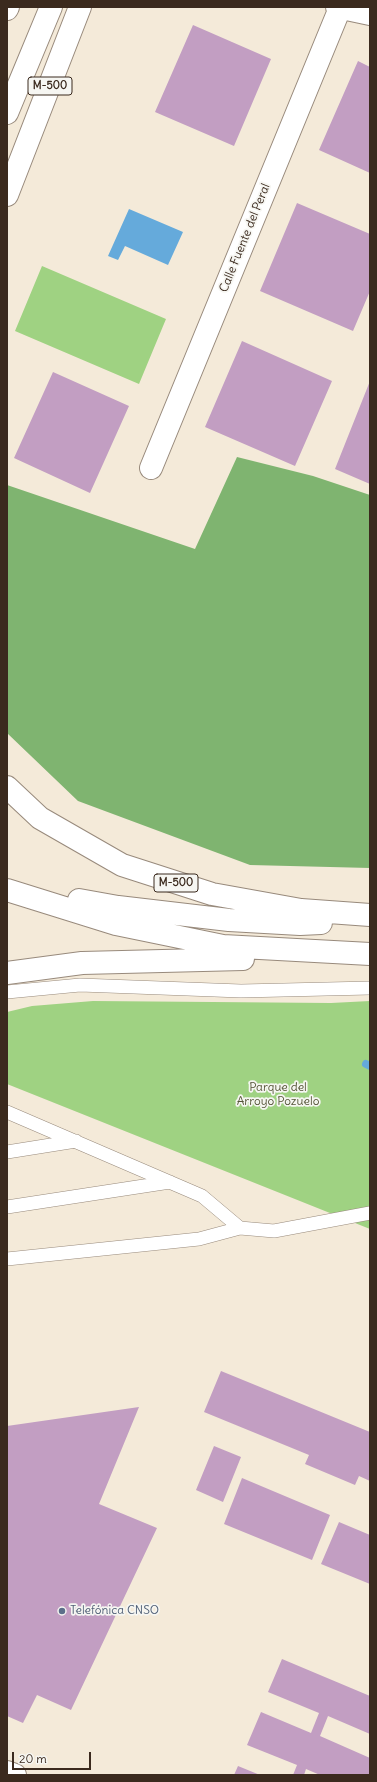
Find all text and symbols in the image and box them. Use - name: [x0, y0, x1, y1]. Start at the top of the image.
- road number: M-500: [28, 77, 72, 95]
- street label: Calle Fuente del Peral: [217, 182, 273, 294]
- road number: M-500: [154, 874, 198, 892]
- park label: Parque del Arroyo Pozuelo: [237, 1081, 319, 1109]
- place label: Telefónica CNSO: [70, 1604, 159, 1618]
- marker: Telefónica CNSO: [57, 1606, 67, 1616]
- scale bar: [14, 1744, 93, 1770]
- text: 20 m: [19, 1751, 47, 1766]

